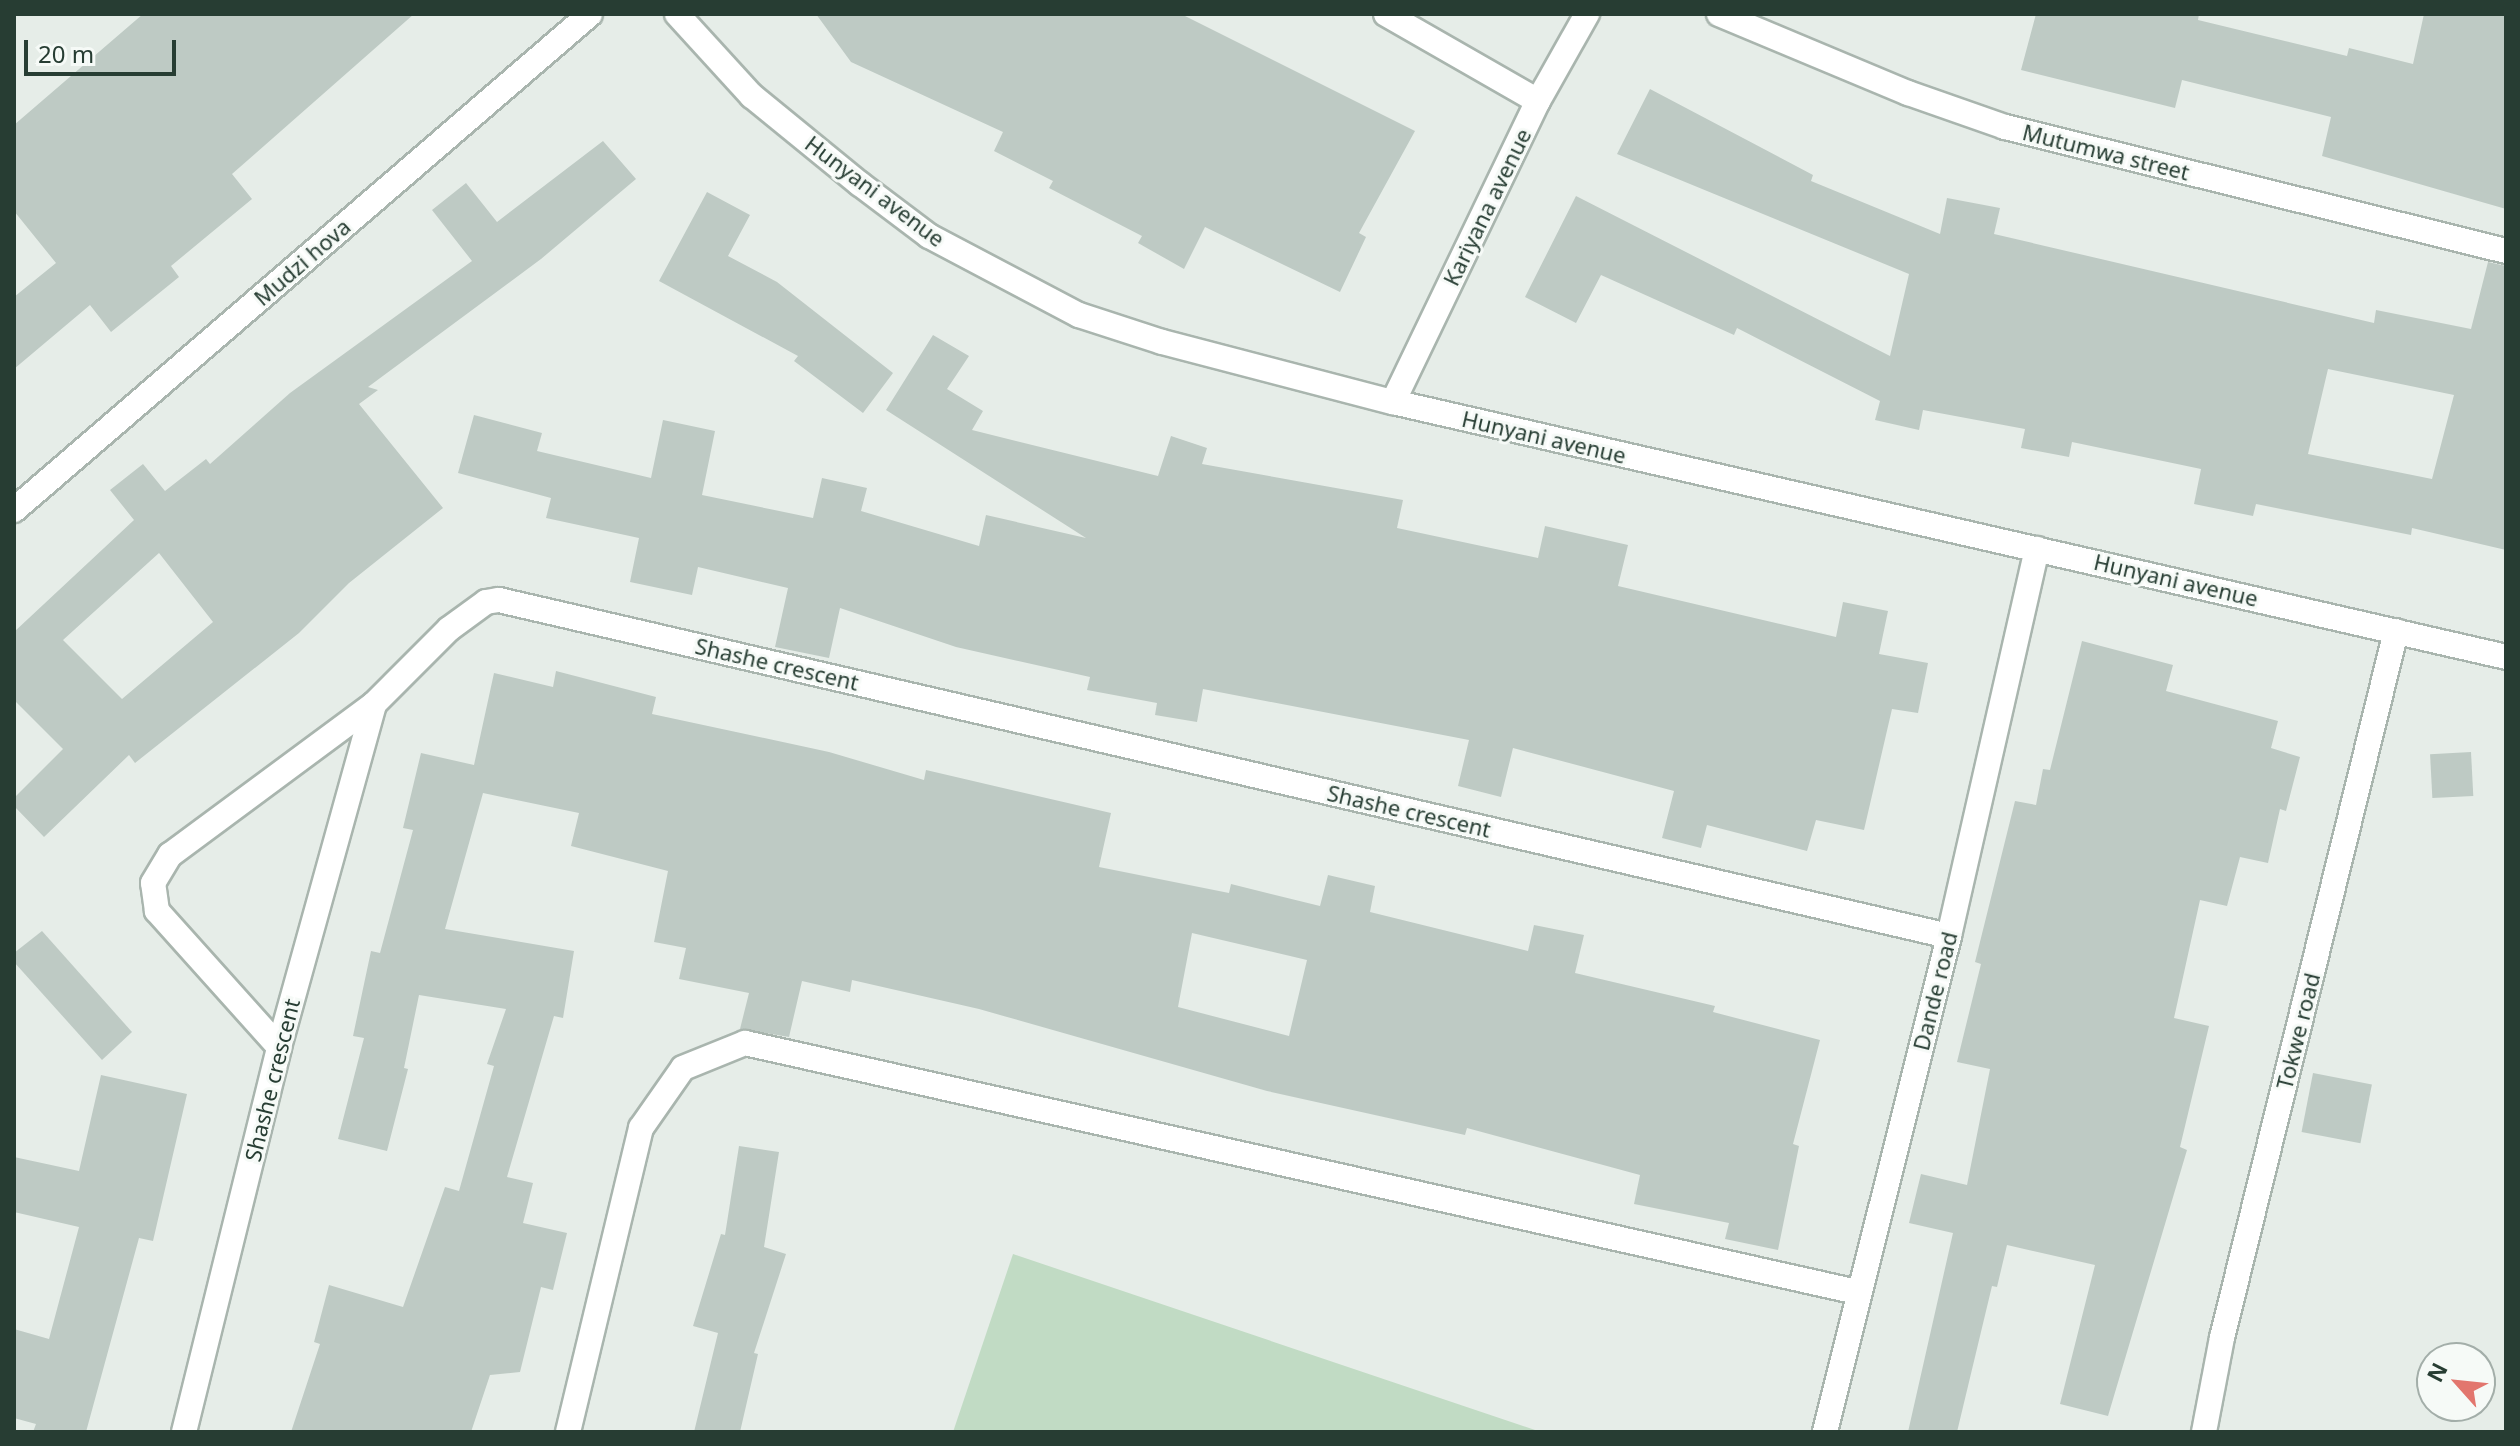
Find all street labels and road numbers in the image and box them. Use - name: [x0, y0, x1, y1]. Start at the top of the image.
- street label: Mutumwa street: [2020, 119, 2192, 185]
- street label: Kariyana avenue: [1438, 124, 1536, 290]
- street label: Hunyani avenue: [800, 130, 950, 252]
- street label: Mudzi hova: [249, 213, 355, 311]
- street label: Hunyani avenue: [1459, 405, 1629, 469]
- street label: Hunyani avenue: [2091, 548, 2261, 612]
- street label: Shashe crescent: [693, 632, 861, 696]
- street label: Shashe crescent: [1325, 779, 1493, 843]
- street label: Dande road: [1907, 929, 1963, 1053]
- street label: Tokwe road: [2271, 970, 2325, 1092]
- street label: Shashe crescent: [239, 996, 305, 1164]

